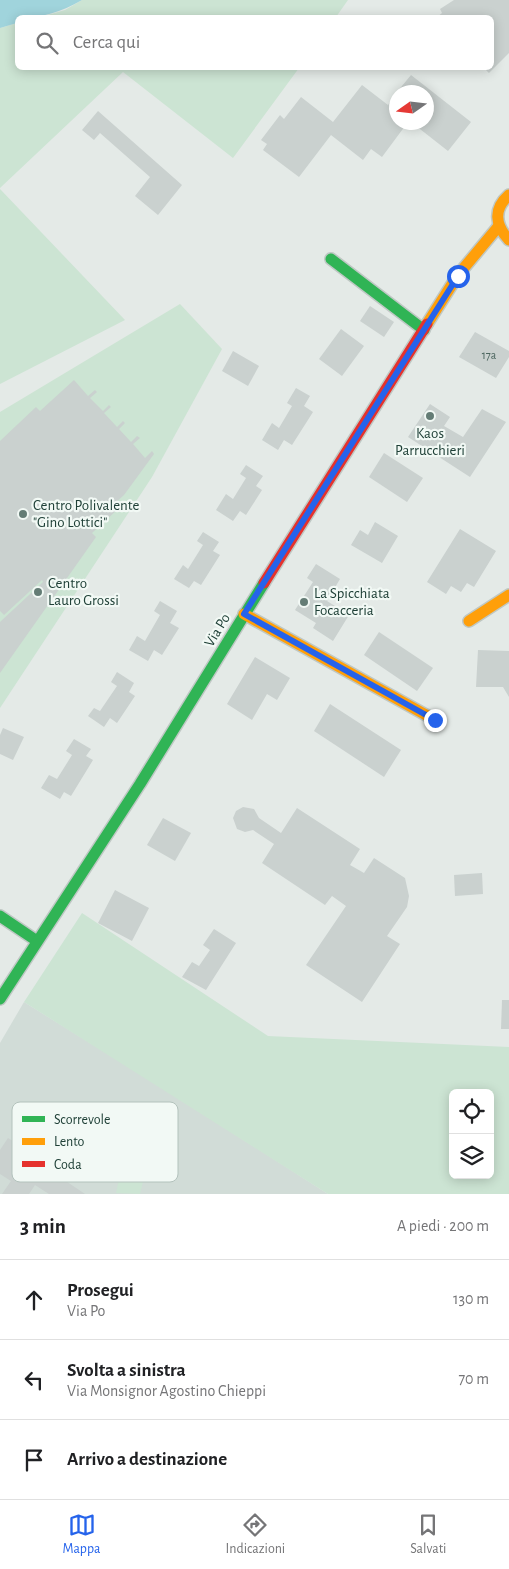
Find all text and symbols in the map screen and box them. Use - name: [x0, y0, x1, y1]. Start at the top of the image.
- search box: [15, 15, 494, 70]
- icon: search: [33, 29, 61, 57]
- text: Cerca qui: [73, 33, 140, 52]
- north arrow: [389, 85, 434, 130]
- route start: [447, 265, 470, 288]
- house number: 17a: [482, 349, 497, 361]
- marker: Kaos Parrucchieri: [424, 410, 436, 422]
- place label: Kaos Parrucchieri: [395, 426, 465, 458]
- place label: Centro Polivalente "Gino Lottici": [33, 498, 139, 530]
- marker: Centro Polivalente "Gino Lottici": [17, 508, 29, 520]
- place label: Centro Lauro Grossi: [48, 576, 119, 608]
- marker: Centro Lauro Grossi: [32, 586, 44, 598]
- place label: La Spicchiata Focacceria: [314, 586, 390, 618]
- marker: La Spicchiata Focacceria: [298, 596, 310, 608]
- street label: Via Po: [202, 611, 233, 650]
- route end: [424, 709, 447, 732]
- map controls: [449, 1089, 494, 1179]
- button: locate: [449, 1089, 494, 1134]
- legend: [12, 1102, 178, 1182]
- text: Scorrevole: [54, 1113, 110, 1127]
- button: layers: [449, 1134, 494, 1179]
- text: Lento: [54, 1135, 85, 1149]
- text: Coda: [54, 1158, 82, 1172]
- text: 3 min: [20, 1216, 66, 1237]
- text: A piedi · 200 m: [397, 1218, 489, 1234]
- text: Prosegui: [67, 1281, 134, 1300]
- icon: ahead: [20, 1286, 48, 1314]
- text: 130 m: [453, 1291, 489, 1307]
- text: Via Po: [67, 1303, 105, 1319]
- text: Svolta a sinistra: [67, 1361, 186, 1380]
- icon: left: [20, 1366, 48, 1394]
- text: 70 m: [458, 1371, 489, 1387]
- text: Via Monsignor Agostino Chieppi: [67, 1383, 266, 1399]
- icon: arrive: [20, 1446, 48, 1474]
- text: Arrivo a destinazione: [67, 1450, 227, 1469]
- tab: Mappa: [62, 1511, 101, 1558]
- tab: Indicazioni: [226, 1511, 285, 1558]
- tab: Salvati: [410, 1511, 447, 1558]

